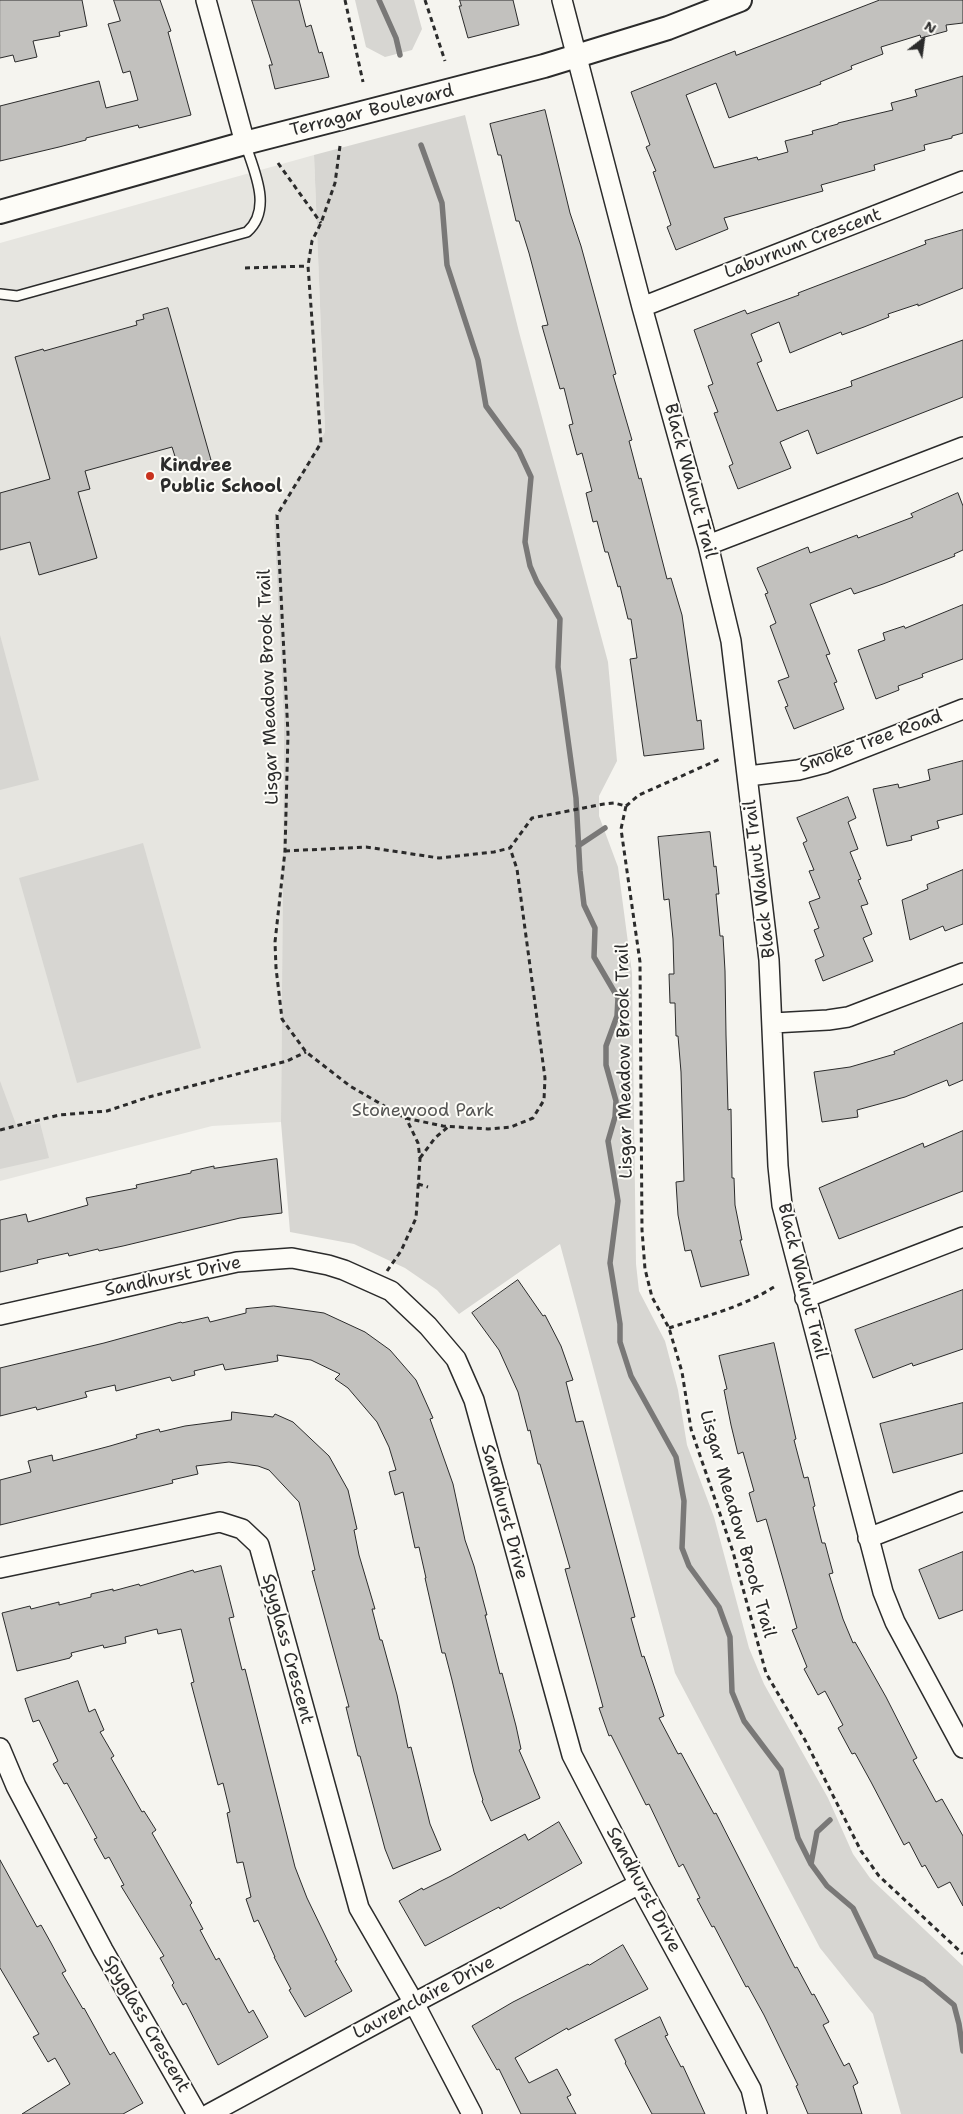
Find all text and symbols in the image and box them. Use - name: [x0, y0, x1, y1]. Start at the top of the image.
- north arrow: [898, 15, 948, 65]
- text: N: [921, 16, 940, 38]
- street label: Terragar Boulevard: [288, 80, 456, 142]
- street label: Laburnum Crescent: [721, 204, 885, 284]
- street label: Black Walnut Trail: [659, 401, 721, 561]
- place label: Kindree Public School: [160, 455, 282, 498]
- marker: Kindree Public School: [144, 470, 156, 482]
- street label: Lisgar Meadow Brook Trail: [254, 569, 284, 805]
- street label: Smoke Tree Road: [797, 706, 945, 778]
- street label: Black Walnut Trail: [740, 799, 780, 959]
- street label: Lisgar Meadow Brook Trail: [612, 943, 638, 1179]
- park label: Stonewood Park: [352, 1100, 494, 1122]
- street label: Black Walnut Trail: [772, 1201, 832, 1361]
- street label: Sandhurst Drive: [103, 1252, 243, 1302]
- street label: Lisgar Meadow Brook Trail: [694, 1408, 780, 1640]
- street label: Sandhurst Drive: [476, 1442, 532, 1582]
- street label: Spyglass Crescent: [257, 1571, 317, 1727]
- street label: Sandhurst Drive: [601, 1824, 685, 1956]
- street label: Spyglass Crescent: [98, 1952, 194, 2096]
- street label: Laurenclaire Drive: [349, 1952, 499, 2044]

